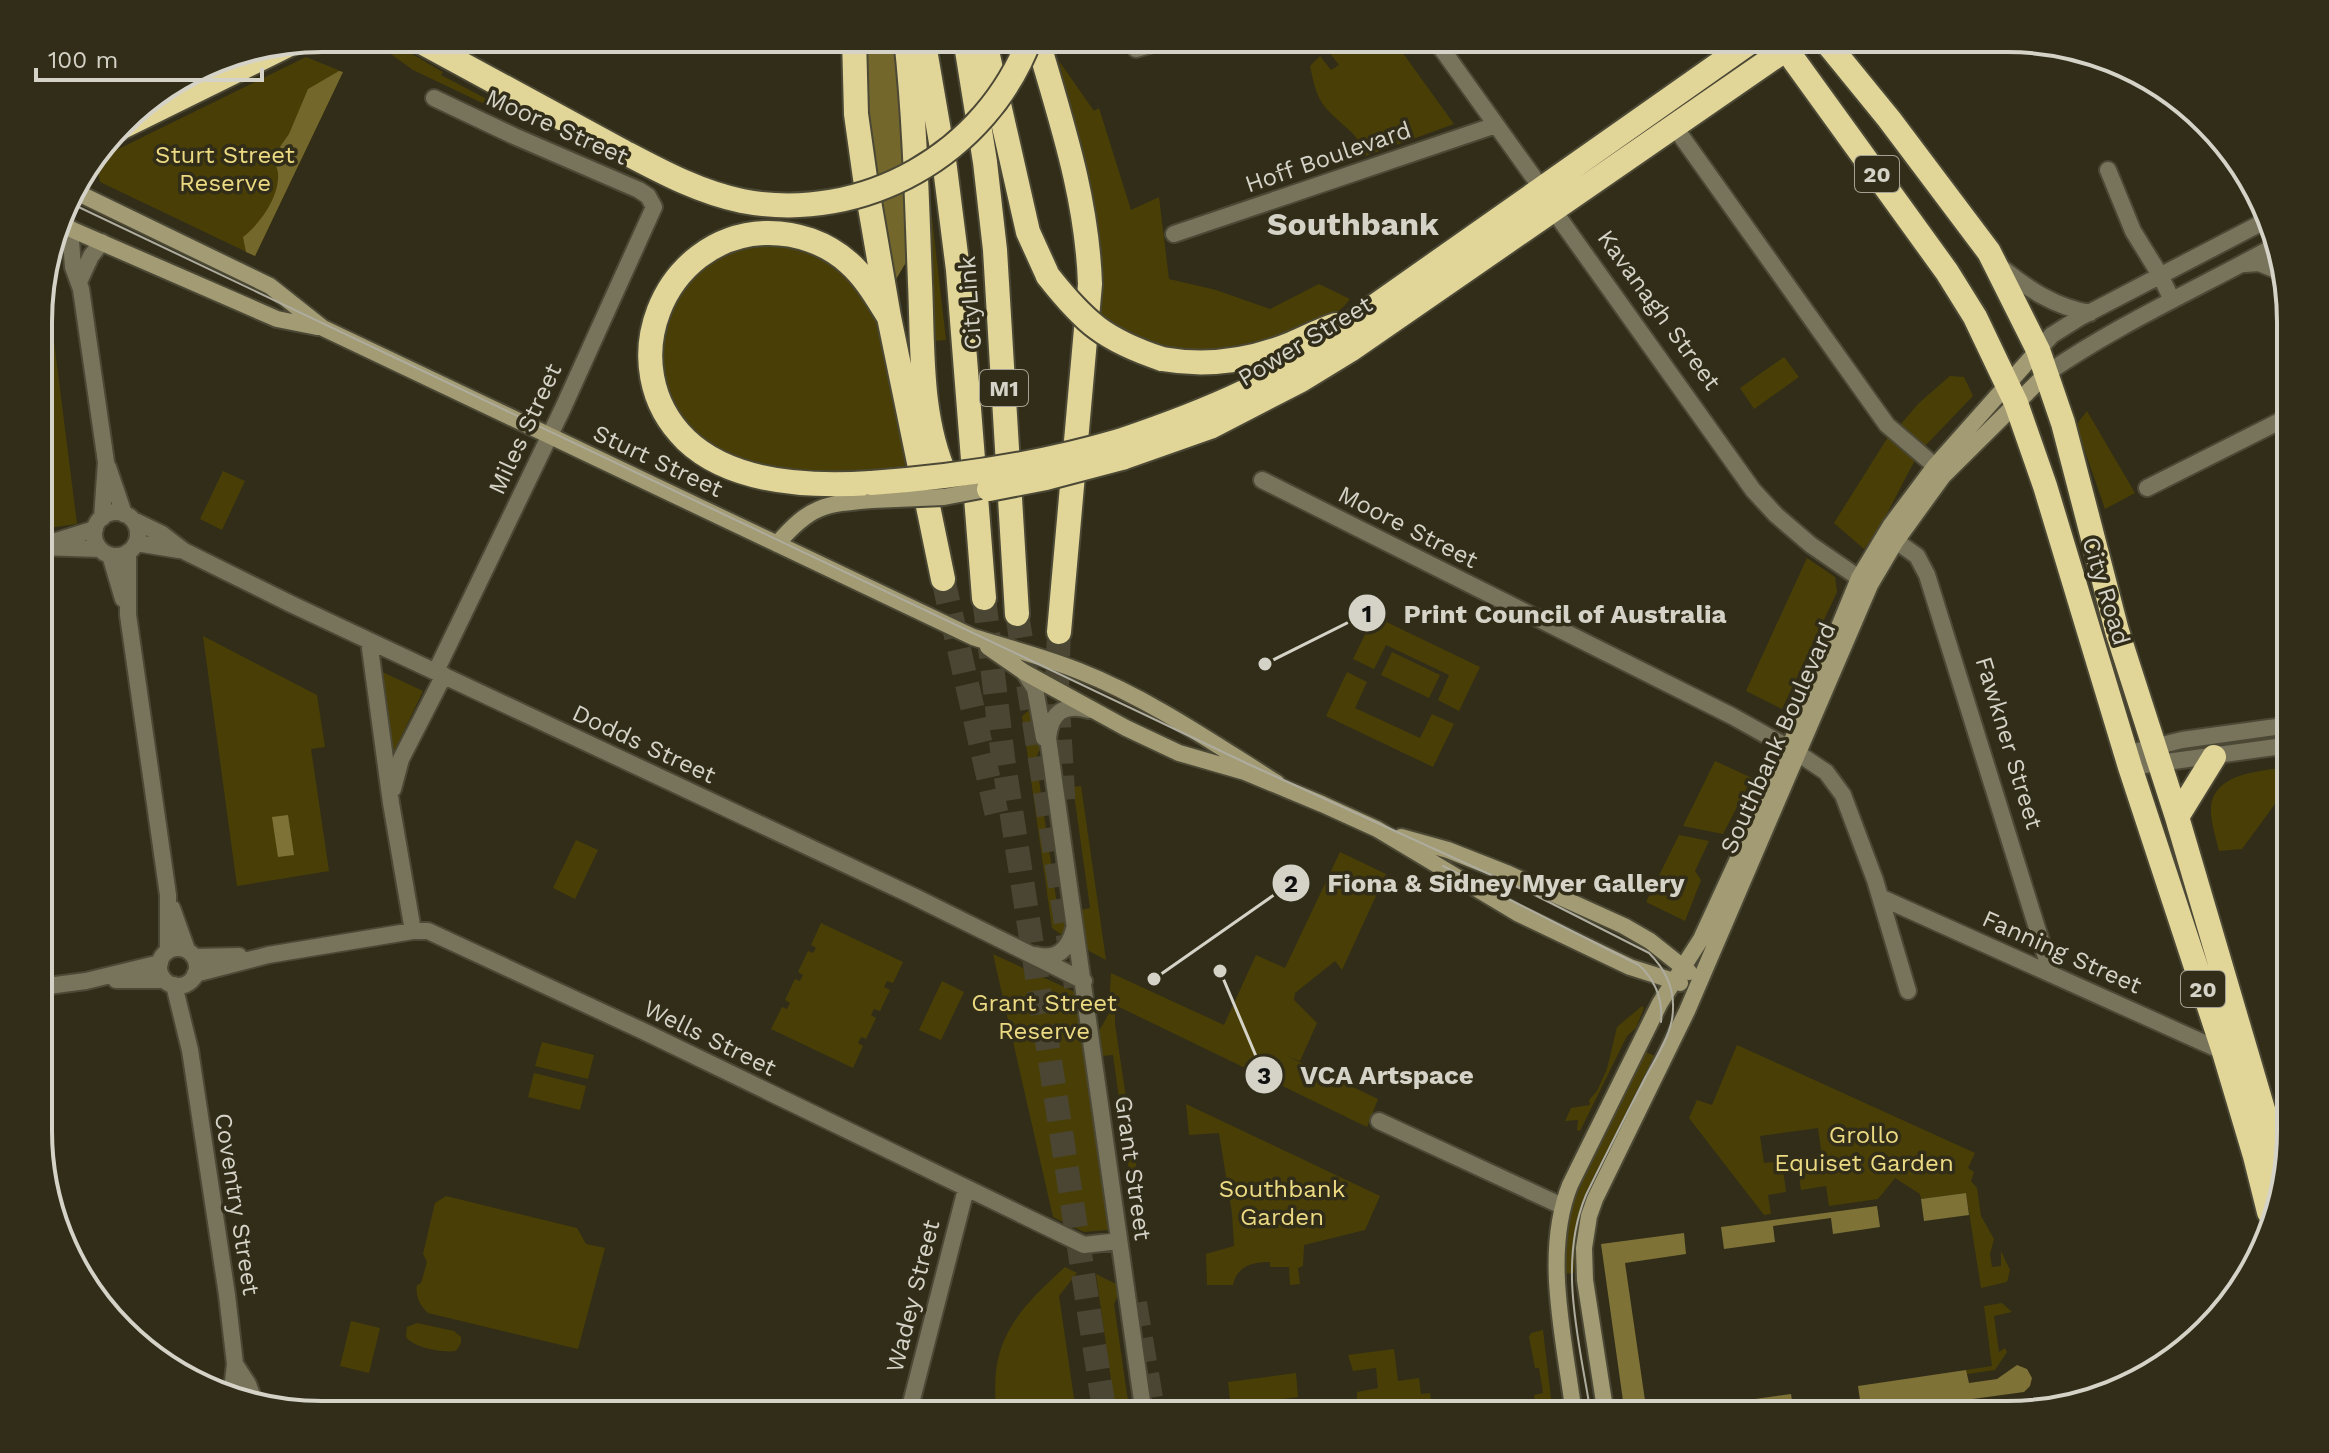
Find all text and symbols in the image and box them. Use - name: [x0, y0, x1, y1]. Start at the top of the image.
- scale bar: [36, 32, 262, 82]
- text: 100 m: [48, 46, 118, 74]
- street label: Moore Street: [482, 83, 632, 171]
- street label: Hoff Boulevard: [1241, 115, 1415, 199]
- park label: Sturt Street Reserve: [155, 141, 295, 197]
- road number: 20: [1855, 156, 1899, 192]
- district label: Southbank: [1267, 205, 1439, 243]
- street label: Kavanagh Street: [1592, 225, 1726, 395]
- street label: CityLink: [953, 255, 987, 351]
- street label: Power Street: [1233, 290, 1377, 392]
- street label: Miles Street: [482, 359, 568, 499]
- road number: M1: [980, 370, 1028, 406]
- street label: Sturt Street: [589, 419, 727, 503]
- street label: Moore Street: [1334, 480, 1482, 574]
- street label: City Road: [2076, 534, 2136, 648]
- callout: Print Council of Australia: [1347, 588, 1743, 638]
- text: Print Council of Australia: [1403, 599, 1727, 629]
- text: 1: [1362, 600, 1372, 628]
- street label: Southbank Boulevard: [1714, 618, 1842, 858]
- street label: Fawkner Street: [1969, 653, 2049, 833]
- street label: Dodds Street: [568, 699, 720, 789]
- callout: Fiona & Sidney Myer Gallery: [1271, 858, 1701, 908]
- text: Fiona & Sidney Myer Gallery: [1327, 868, 1685, 898]
- text: 2: [1284, 870, 1298, 898]
- street label: Fanning Street: [1978, 904, 2146, 1000]
- road number: 20: [2181, 971, 2225, 1007]
- park label: Grant Street Reserve: [971, 989, 1117, 1045]
- street label: Wells Street: [639, 994, 781, 1082]
- callout: VCA Artspace: [1244, 1050, 1490, 1100]
- text: VCA Artspace: [1300, 1060, 1474, 1090]
- text: 3: [1257, 1062, 1271, 1090]
- street label: Grant Street: [1109, 1094, 1157, 1242]
- street label: Coventry Street: [209, 1111, 265, 1297]
- park label: Grollo Equiset Garden: [1774, 1121, 1954, 1177]
- park label: Southbank Garden: [1219, 1175, 1346, 1231]
- street label: Wadey Street: [881, 1217, 945, 1375]

